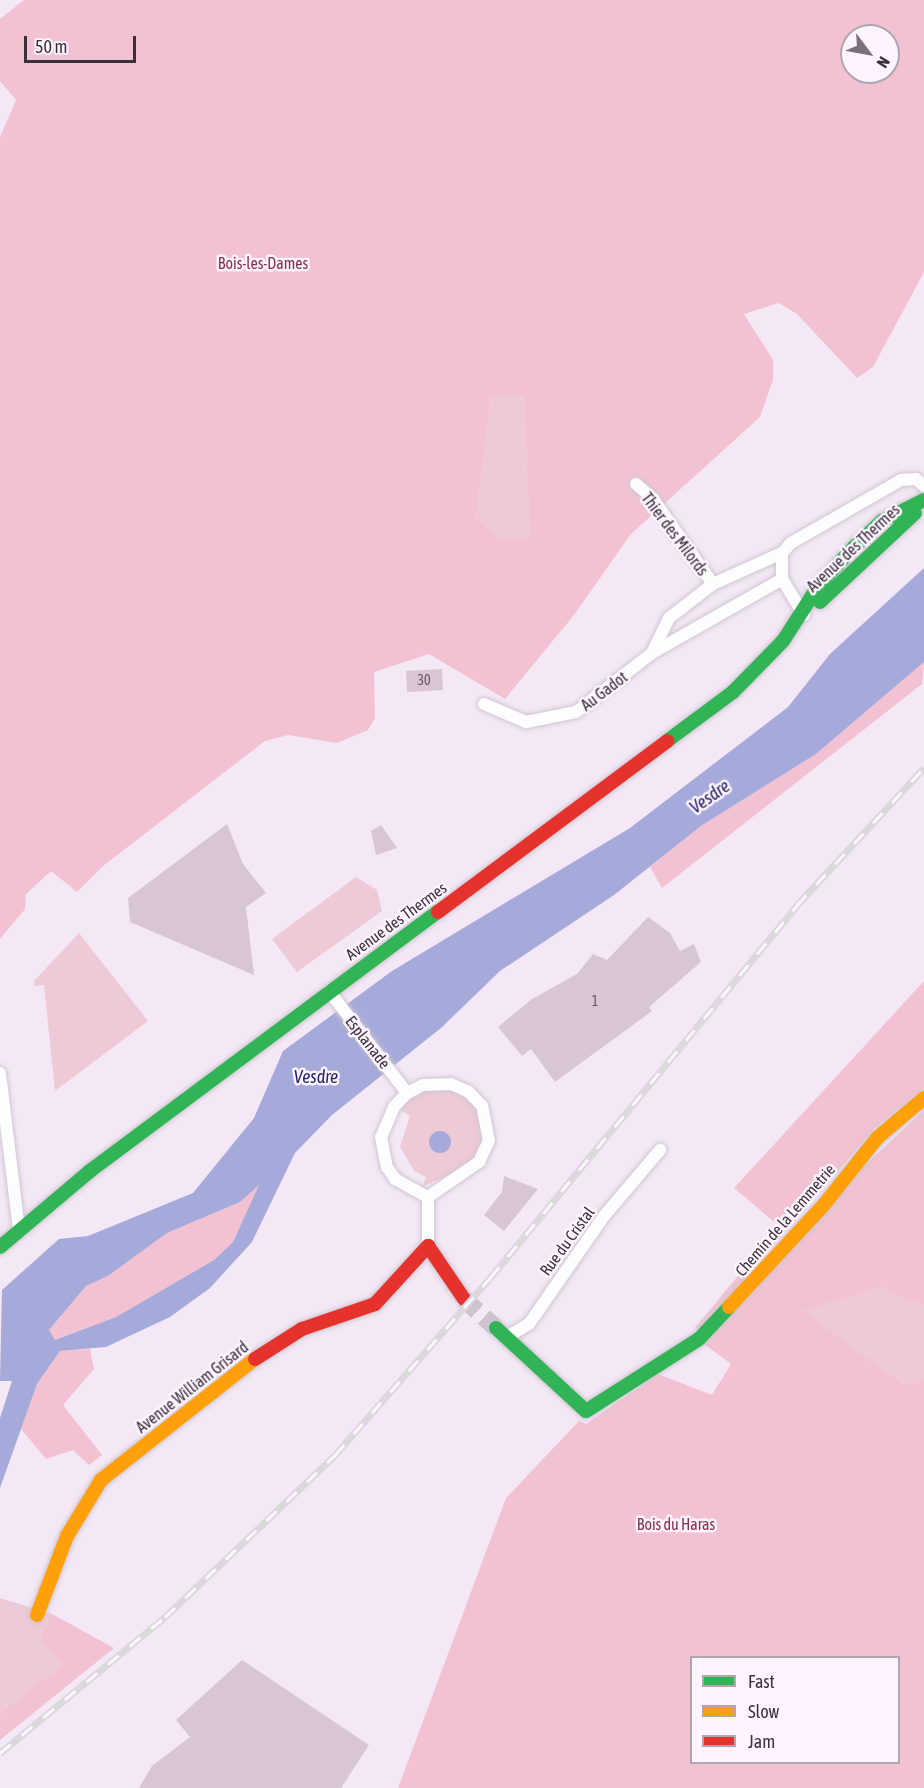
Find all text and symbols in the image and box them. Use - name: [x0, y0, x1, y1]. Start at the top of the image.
- scale bar: [27, 24, 140, 62]
- north arrow: [840, 24, 900, 84]
- text: 50 m: [35, 36, 67, 57]
- text: N: [873, 54, 894, 71]
- park label: Bois-les-Dames: [218, 253, 308, 273]
- street label: Thier des Milords: [638, 489, 712, 579]
- street label: Avenue des Thermes: [803, 500, 903, 596]
- street label: Au Gadot: [577, 667, 631, 715]
- house number: 30: [417, 672, 431, 688]
- water label: Vesdre: [686, 775, 734, 819]
- street label: Avenue des Thermes: [342, 878, 450, 964]
- house number: 1: [592, 993, 598, 1009]
- street label: Esplanade: [341, 1012, 395, 1072]
- water label: Vesdre: [294, 1066, 338, 1088]
- street label: Chemin de la Lemmetrie: [731, 1160, 839, 1280]
- street label: Rue du Cristal: [536, 1203, 598, 1279]
- street label: Avenue William Grisard: [132, 1337, 252, 1437]
- park label: Bois du Haras: [637, 1514, 715, 1534]
- legend: [690, 1656, 900, 1764]
- text: Fast: [748, 1671, 775, 1692]
- text: Slow: [748, 1701, 779, 1722]
- text: Jam: [748, 1731, 775, 1752]

